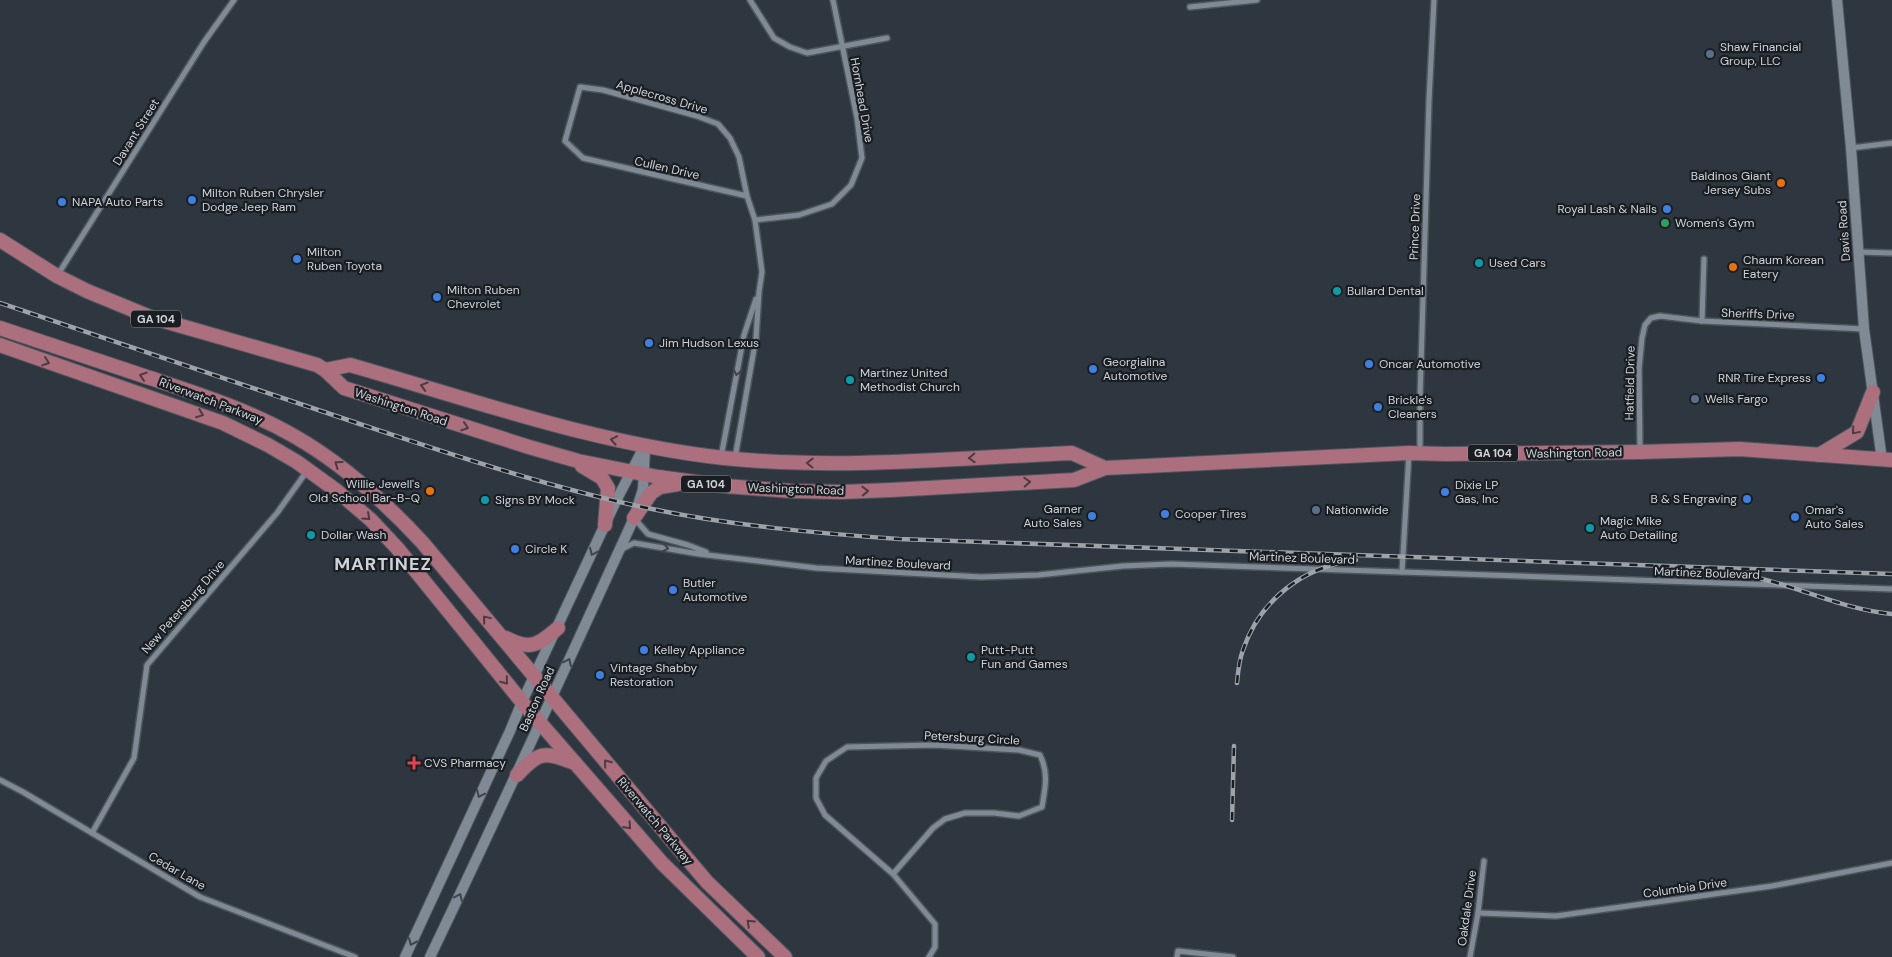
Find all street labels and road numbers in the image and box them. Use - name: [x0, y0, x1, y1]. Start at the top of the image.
- street label: Hornhead Drive: [847, 56, 877, 144]
- street label: Applecross Drive: [614, 76, 710, 118]
- street label: Davant Street: [109, 95, 163, 168]
- street label: Cullen Drive: [633, 153, 701, 183]
- street label: Prince Drive: [1406, 193, 1424, 260]
- street label: Davis Road: [1834, 200, 1854, 262]
- street label: Sheriffs Drive: [1721, 305, 1795, 323]
- road number: GA 104: [131, 310, 181, 328]
- street label: Hatfield Drive: [1621, 345, 1639, 420]
- street label: Riverwatch Parkway: [157, 374, 265, 428]
- street label: Washington Road: [353, 384, 449, 430]
- road number: GA 104: [1468, 444, 1518, 462]
- street label: Washington Road: [1526, 444, 1622, 462]
- road number: GA 104: [681, 476, 731, 492]
- street label: Washington Road: [747, 479, 845, 499]
- street label: Martinez Boulevard: [1249, 548, 1355, 568]
- street label: Martinez Boulevard: [845, 552, 951, 574]
- street label: New Petersburg Drive: [138, 557, 228, 657]
- street label: Martinez Boulevard: [1654, 563, 1760, 583]
- street label: Baston Road: [516, 664, 558, 734]
- street label: Petersburg Circle: [924, 728, 1020, 749]
- street label: Riverwatch Parkway: [614, 774, 697, 868]
- street label: Cedar Lane: [145, 848, 209, 894]
- street label: Oakdale Drive: [1454, 869, 1480, 947]
- street label: Columbia Drive: [1642, 874, 1728, 902]

